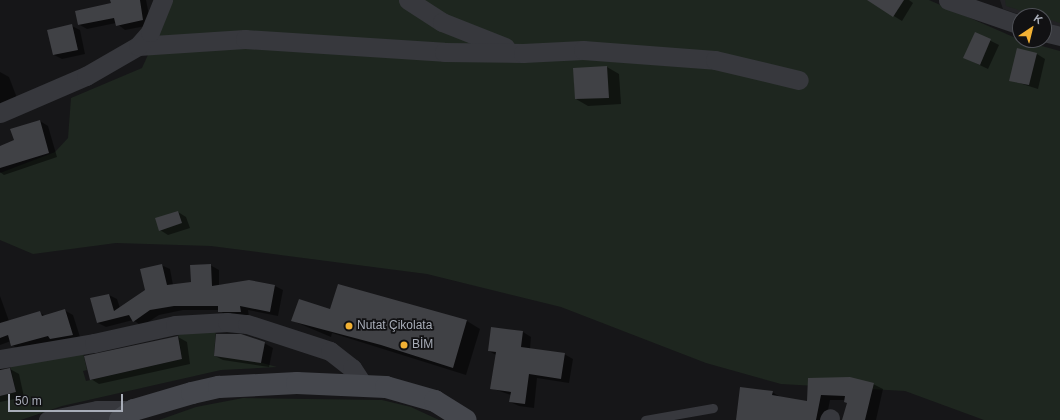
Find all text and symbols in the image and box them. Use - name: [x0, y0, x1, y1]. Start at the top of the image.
- north arrow: [1012, 8, 1052, 48]
- text: K: [1032, 12, 1045, 26]
- place label: Nutat Çikolata: [357, 319, 432, 333]
- marker: Nutat Çikolata: [344, 321, 354, 331]
- place label: BİM: [412, 338, 433, 352]
- marker: BİM: [399, 340, 409, 350]
- scale bar: [10, 386, 125, 412]
- text: 50 m: [15, 394, 42, 408]

